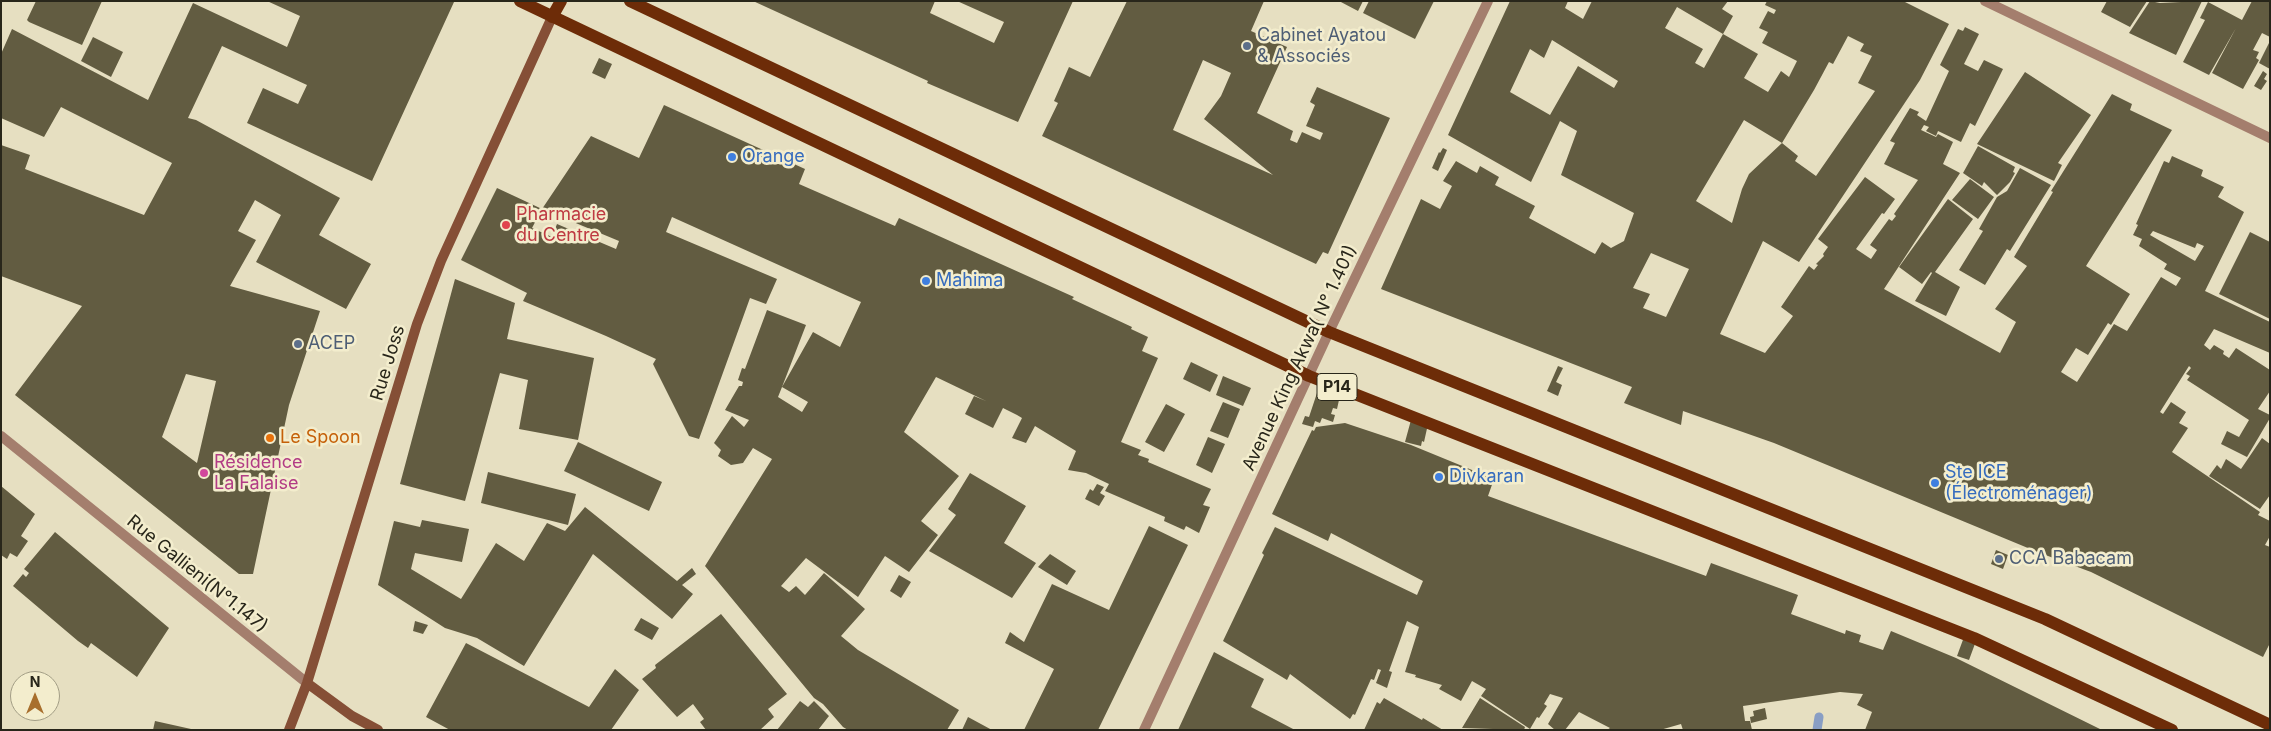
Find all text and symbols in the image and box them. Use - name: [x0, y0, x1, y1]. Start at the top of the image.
- place label: Cabinet Ayatou & Associés: [1257, 25, 1386, 68]
- marker: Cabinet Ayatou & Associés: [1241, 40, 1253, 52]
- place label: Orange: [742, 146, 805, 168]
- marker: Orange: [726, 151, 738, 163]
- place label: Pharmacie du Centre: [516, 204, 606, 246]
- marker: Pharmacie du Centre: [500, 219, 512, 231]
- street label: Avenue King Akwa( N° 1.401): [1238, 242, 1362, 474]
- place label: Mahima: [936, 270, 1003, 292]
- marker: Mahima: [920, 275, 932, 287]
- street label: Rue Joss: [366, 323, 410, 403]
- place label: ACEP: [308, 333, 355, 355]
- marker: ACEP: [292, 338, 304, 350]
- road number: P14: [1317, 374, 1357, 401]
- place label: Le Spoon: [280, 427, 361, 449]
- marker: Le Spoon: [264, 432, 276, 444]
- place label: Résidence La Falaise: [214, 452, 303, 494]
- place label: Ste ICE (Électroménager): [1945, 462, 2093, 504]
- place label: Divkaran: [1449, 466, 1524, 488]
- marker: Résidence La Falaise: [198, 467, 210, 479]
- marker: Divkaran: [1433, 471, 1445, 483]
- marker: Ste ICE (Électroménager): [1929, 477, 1941, 489]
- street label: Rue Gallieni(N°1.147): [122, 511, 272, 637]
- place label: CCA Babacam: [2009, 548, 2132, 570]
- marker: CCA Babacam: [1993, 553, 2005, 565]
- north arrow: [10, 671, 60, 721]
- text: N: [30, 673, 40, 690]

